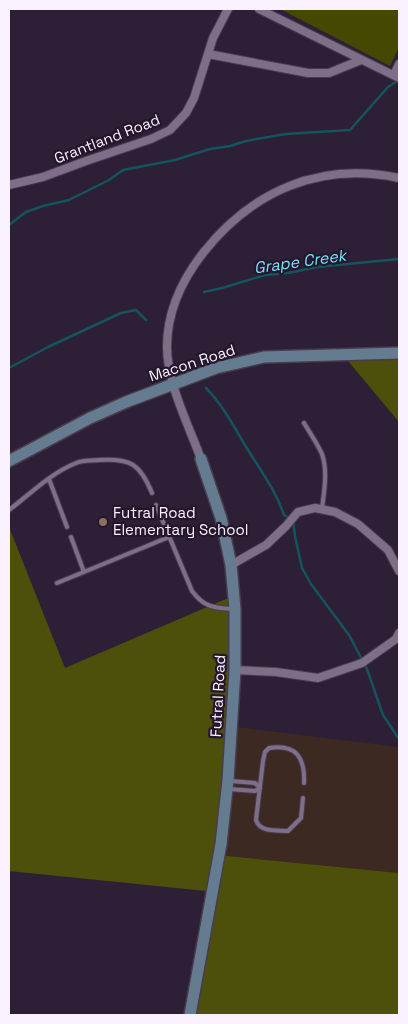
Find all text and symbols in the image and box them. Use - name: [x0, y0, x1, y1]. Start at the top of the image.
- street label: Grantland Road: [51, 110, 162, 167]
- water label: Grape Creek: [253, 244, 350, 278]
- street label: Macon Road: [146, 340, 237, 385]
- place label: Futral Road Elementary School: [113, 503, 249, 539]
- marker: Futral Road Elementary School: [97, 516, 109, 528]
- street label: Futral Road: [206, 654, 229, 738]

